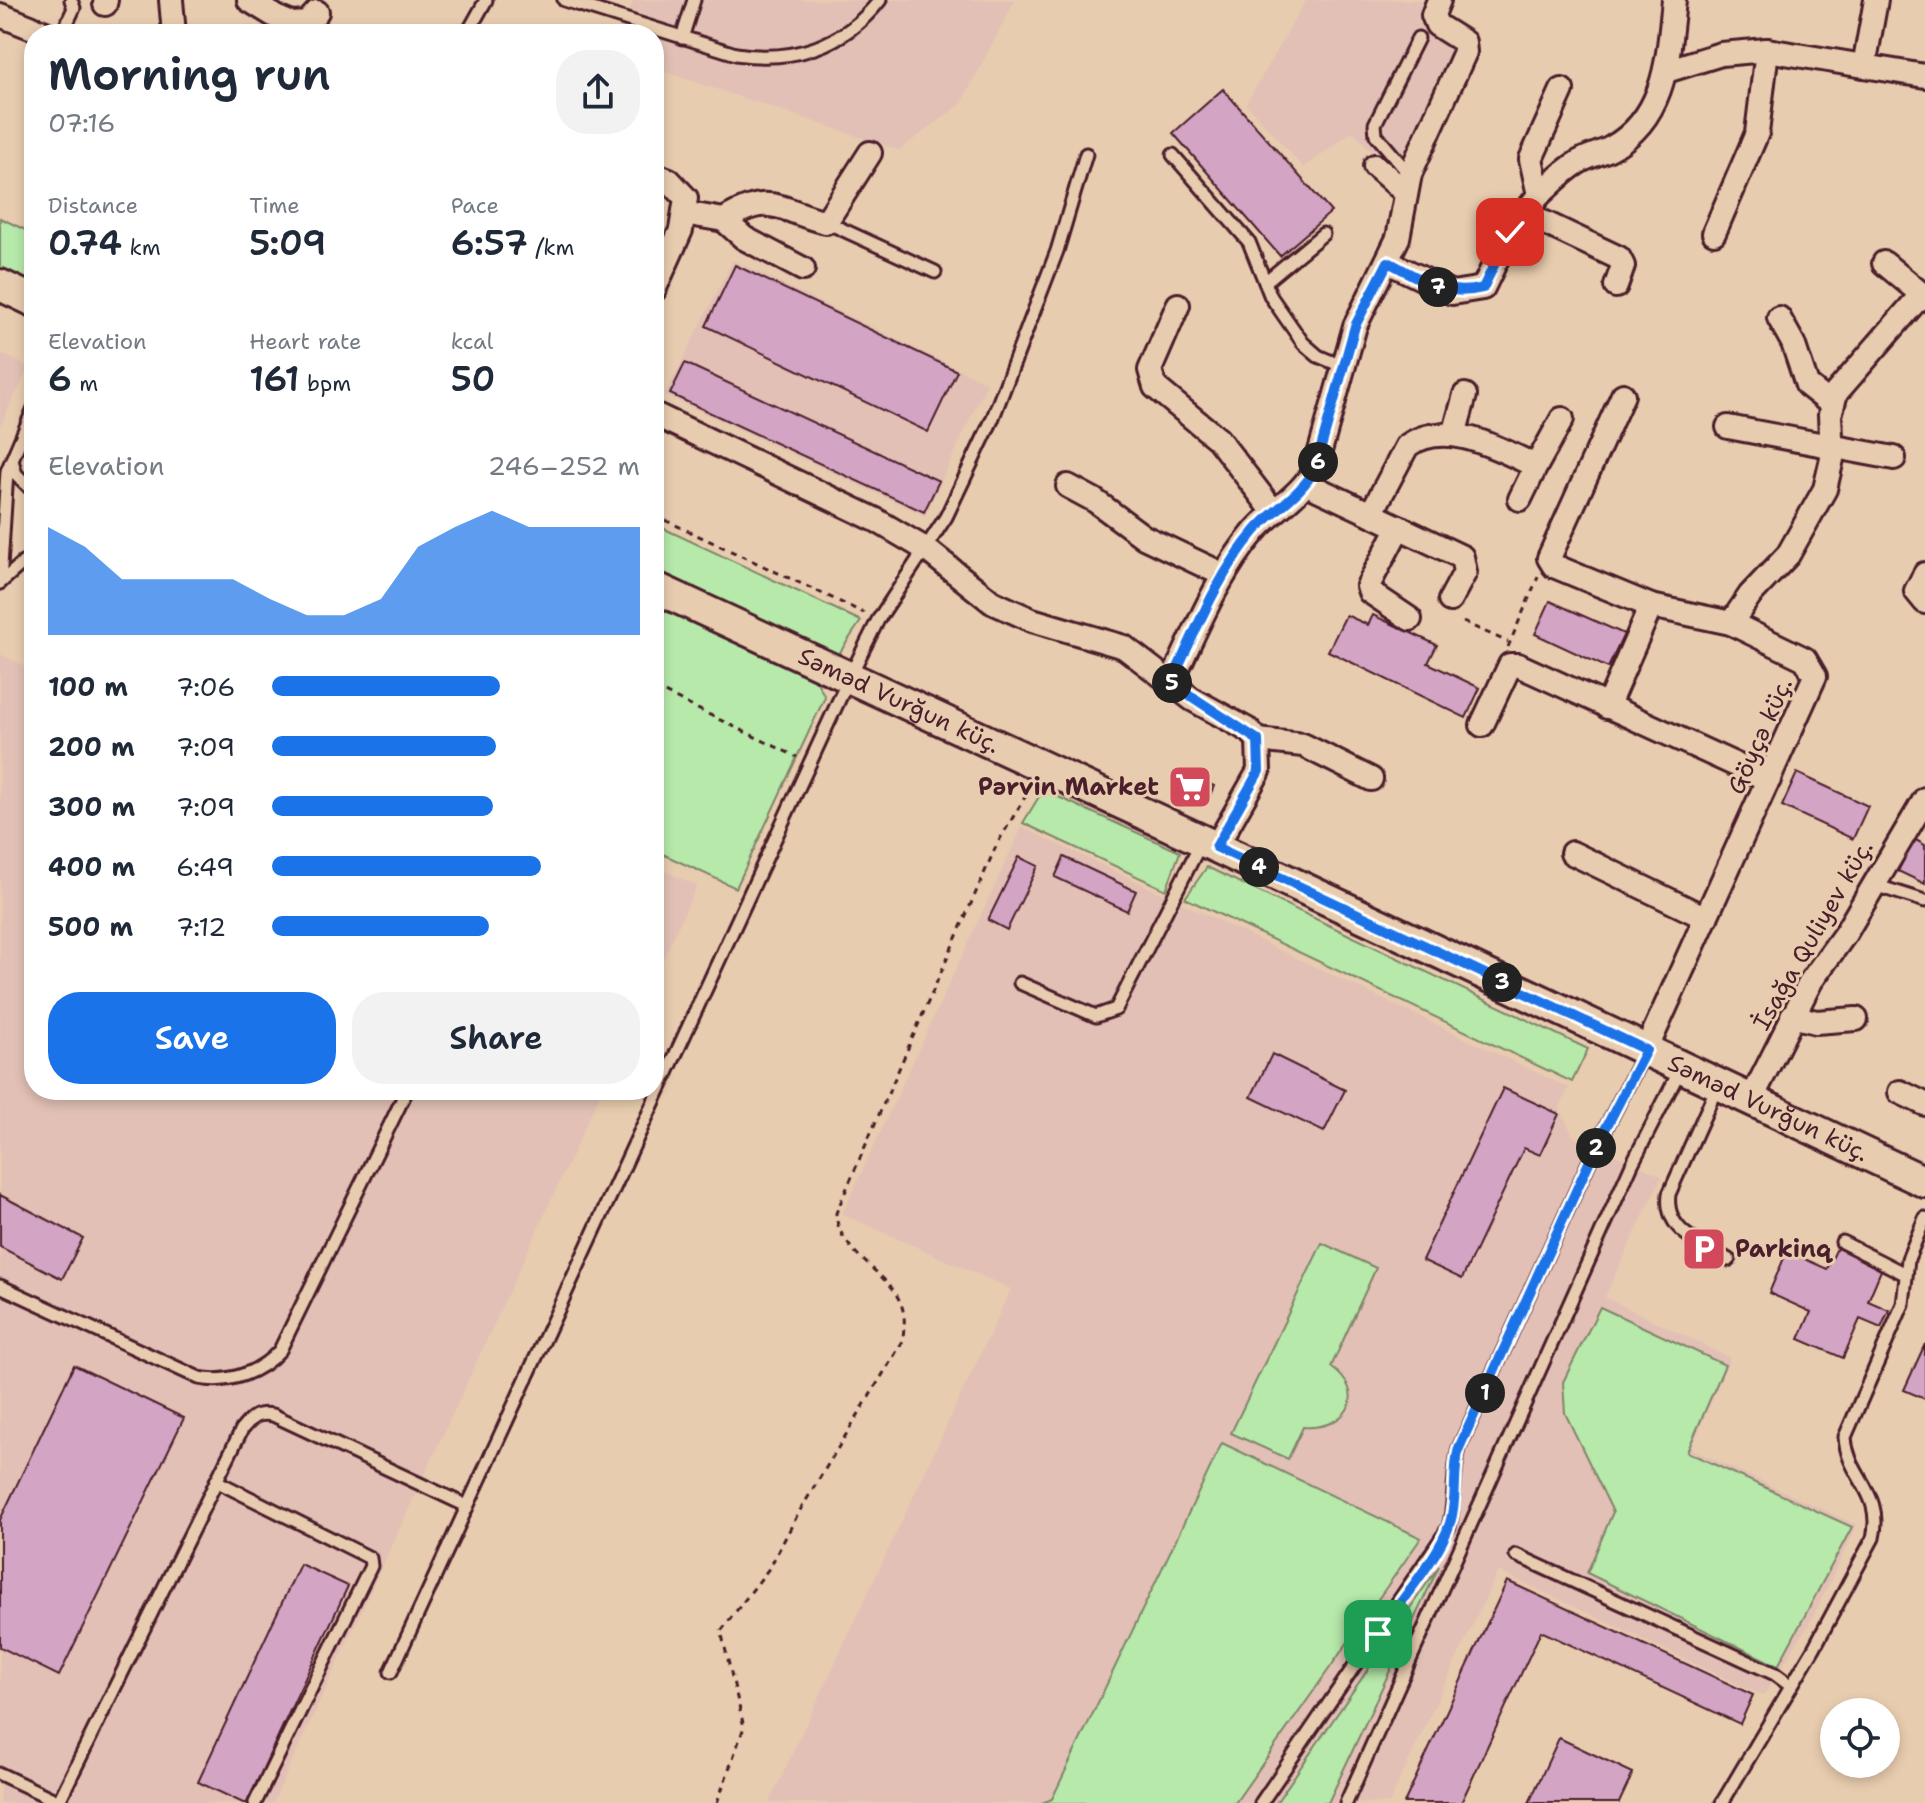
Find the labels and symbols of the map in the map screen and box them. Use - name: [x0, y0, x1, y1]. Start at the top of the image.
- pin: [1476, 198, 1544, 266]
- pin: 7: [1418, 267, 1458, 307]
- pin: 6: [1298, 442, 1338, 482]
- street label: Səməd Vurğun küç.: [793, 640, 1005, 761]
- pin: 5: [1152, 663, 1192, 703]
- street label: Göyçə küç.: [1720, 673, 1800, 799]
- supermarket icon: Pərvin Market: [1166, 763, 1214, 811]
- place label: Pərvin Market: [978, 771, 1159, 803]
- street label: İsağa Quliyev küç.: [1746, 834, 1880, 1036]
- pin: 4: [1239, 847, 1279, 887]
- pin: 3: [1482, 962, 1522, 1002]
- street label: Səməd Vurğun küç.: [1663, 1047, 1874, 1169]
- pin: 2: [1576, 1128, 1616, 1168]
- parking icon: Parkinq: [1680, 1225, 1728, 1273]
- place label: Parkinq: [1735, 1233, 1833, 1265]
- pin: 1: [1465, 1373, 1505, 1413]
- pin: [1344, 1600, 1412, 1668]

